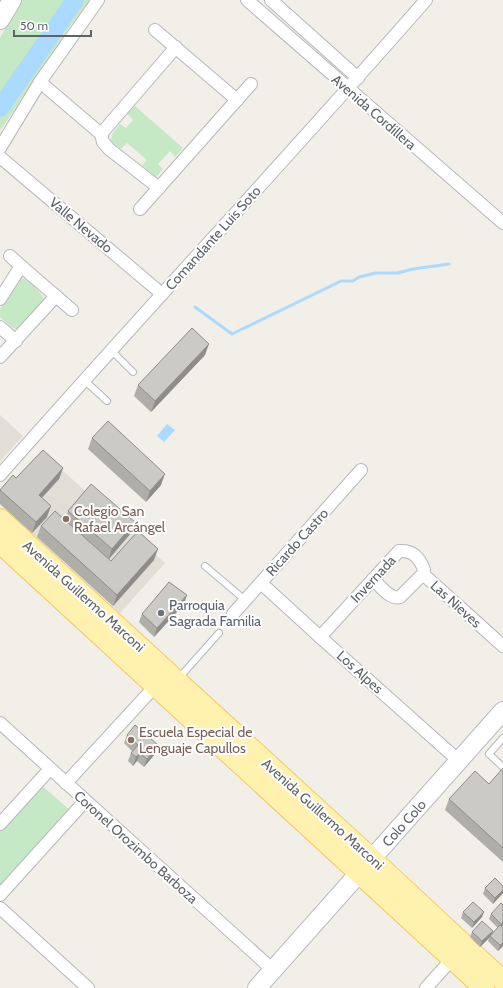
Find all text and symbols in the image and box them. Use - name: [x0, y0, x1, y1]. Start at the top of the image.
- scale bar: [14, 12, 91, 38]
- text: 50 m: [20, 18, 48, 33]
- street label: Avenida Cordillera: [328, 70, 420, 154]
- street label: Comandante Luis Soto: [161, 182, 265, 294]
- street label: Valle Nevado: [46, 193, 117, 257]
- place label: Colegio San Rafael Arcángel: [74, 502, 166, 536]
- street label: Ricardo Castro: [262, 504, 332, 580]
- marker: Colegio San Rafael Arcángel: [61, 514, 71, 524]
- street label: Avenida Guillermo Marconi: [19, 536, 149, 656]
- street label: Invernada: [346, 551, 400, 607]
- street label: Las Nieves: [427, 576, 485, 632]
- place label: Parroquia Sagrada Familia: [169, 596, 261, 630]
- marker: Parroquia Sagrada Familia: [156, 608, 166, 618]
- street label: Los Alpes: [333, 647, 387, 698]
- place label: Escuela Especial de Lenguaje Capullos: [139, 723, 252, 757]
- marker: Escuela Especial de Lenguaje Capullos: [126, 735, 136, 745]
- street label: Avenida Guillermo Marconi: [258, 754, 388, 874]
- street label: Coronel Orozimbo Barboza: [70, 787, 202, 908]
- street label: Colo Colo: [378, 795, 430, 850]

